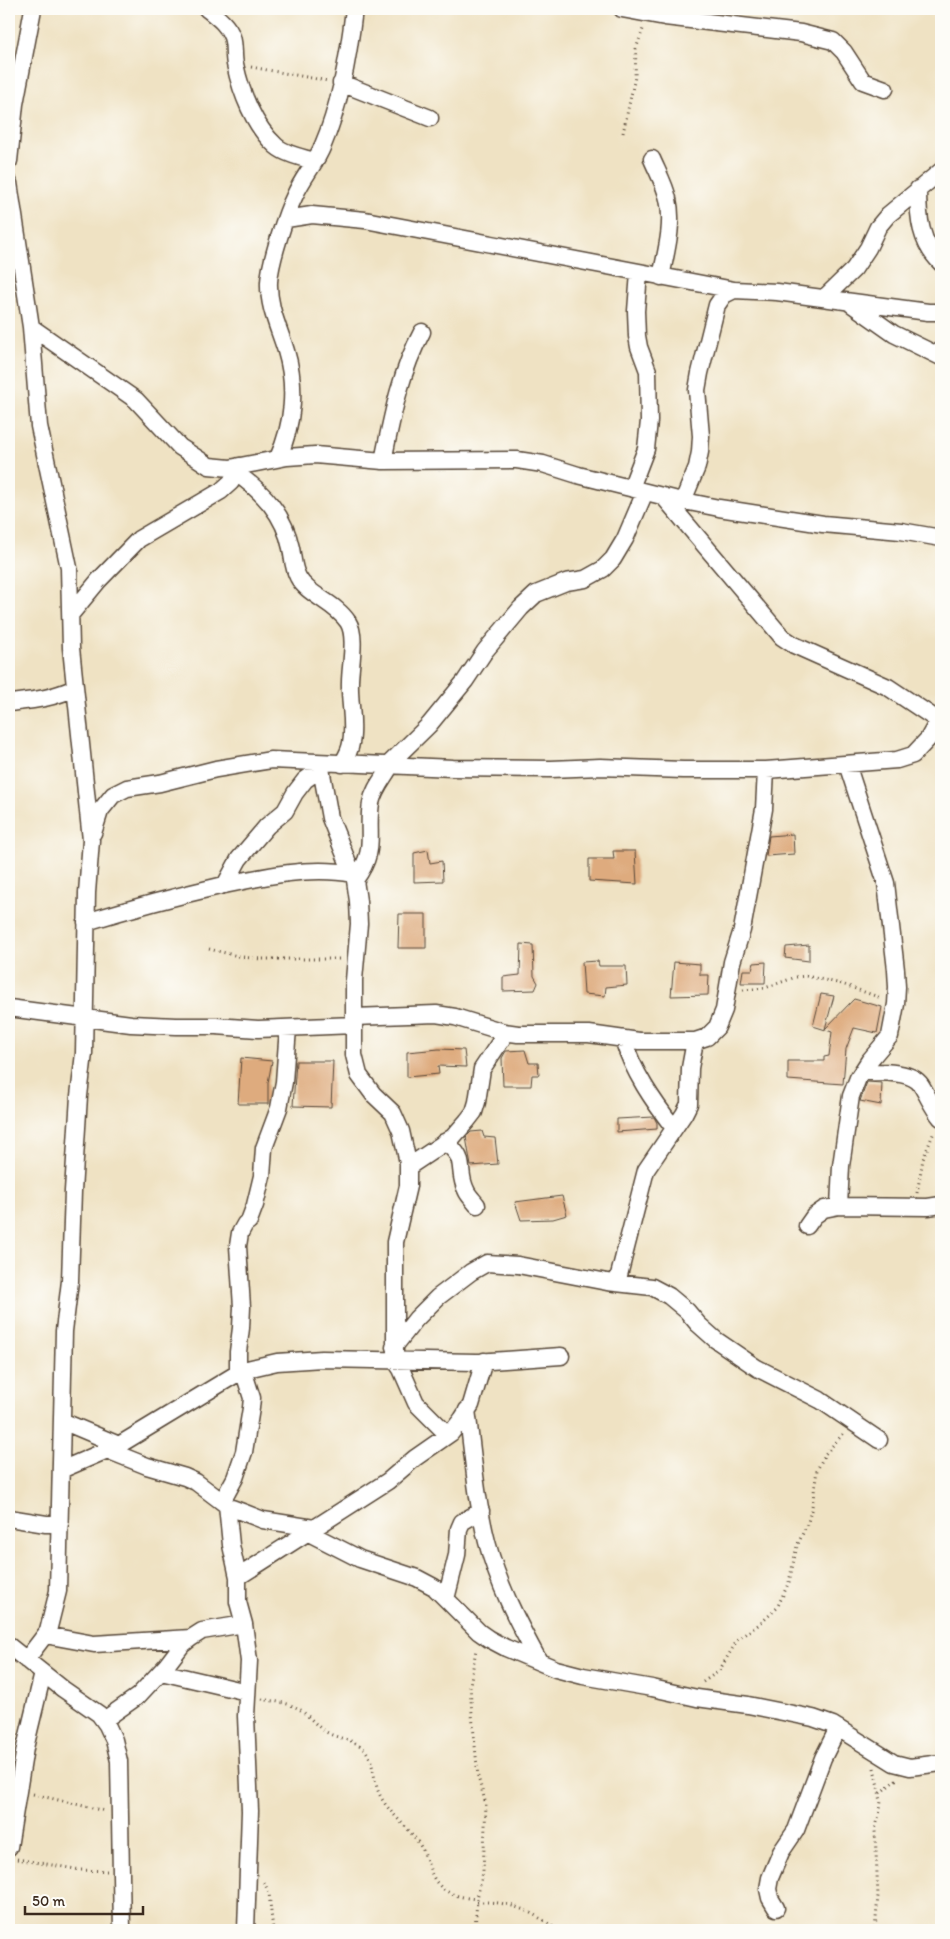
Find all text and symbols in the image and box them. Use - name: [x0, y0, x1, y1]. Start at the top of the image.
- scale bar: [25, 1884, 142, 1916]
- text: 50 m: [32, 1892, 65, 1910]

